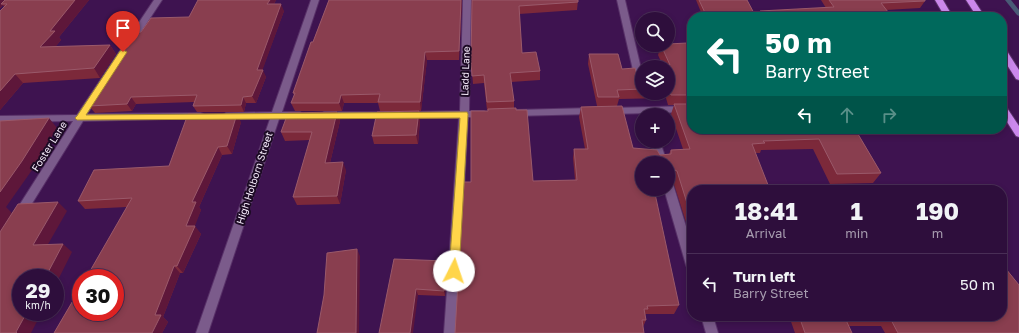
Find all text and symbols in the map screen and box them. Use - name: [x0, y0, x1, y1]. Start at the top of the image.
- pin: [106, 11, 140, 52]
- map controls: [635, 12, 675, 196]
- button: search: [635, 12, 675, 52]
- icon: arrive: [112, 17, 134, 39]
- text: 50 m: [765, 26, 832, 59]
- icon: left: [699, 28, 751, 80]
- street label: Ladd Lane: [458, 46, 472, 96]
- button: layers: [635, 60, 675, 100]
- text: Barry Street: [765, 60, 870, 82]
- icon: left: [794, 104, 816, 126]
- icon: ahead: [836, 104, 858, 126]
- icon: right: [878, 104, 900, 126]
- button: +: [635, 108, 675, 148]
- street label: Foster Lane: [29, 119, 69, 173]
- street label: High Holborn Street: [233, 130, 275, 226]
- button: −: [635, 156, 675, 196]
- text: 18:41: [735, 196, 798, 225]
- text: 1: [851, 196, 863, 225]
- text: 190: [916, 196, 959, 225]
- text: Arrival: [746, 225, 787, 241]
- text: min: [845, 225, 868, 241]
- text: m: [932, 225, 943, 241]
- position arrow: [433, 250, 475, 292]
- text: Turn left: [733, 267, 795, 285]
- speed limit sign: 30: [72, 269, 124, 321]
- icon: left: [699, 273, 721, 295]
- text: 50 m: [960, 275, 995, 293]
- text: 29: [26, 278, 50, 302]
- text: Barry Street: [733, 285, 809, 301]
- text: km/h: [25, 299, 51, 311]

